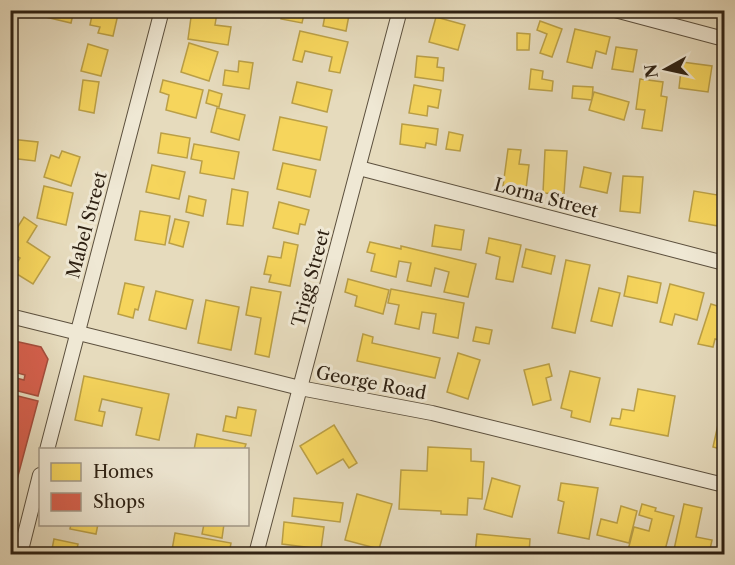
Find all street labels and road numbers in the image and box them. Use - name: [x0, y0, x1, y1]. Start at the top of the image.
- street label: Mabel Street: [62, 169, 112, 281]
- street label: Lorna Street: [492, 174, 601, 223]
- street label: Trigg Street: [287, 226, 335, 329]
- street label: George Road: [314, 362, 428, 404]

